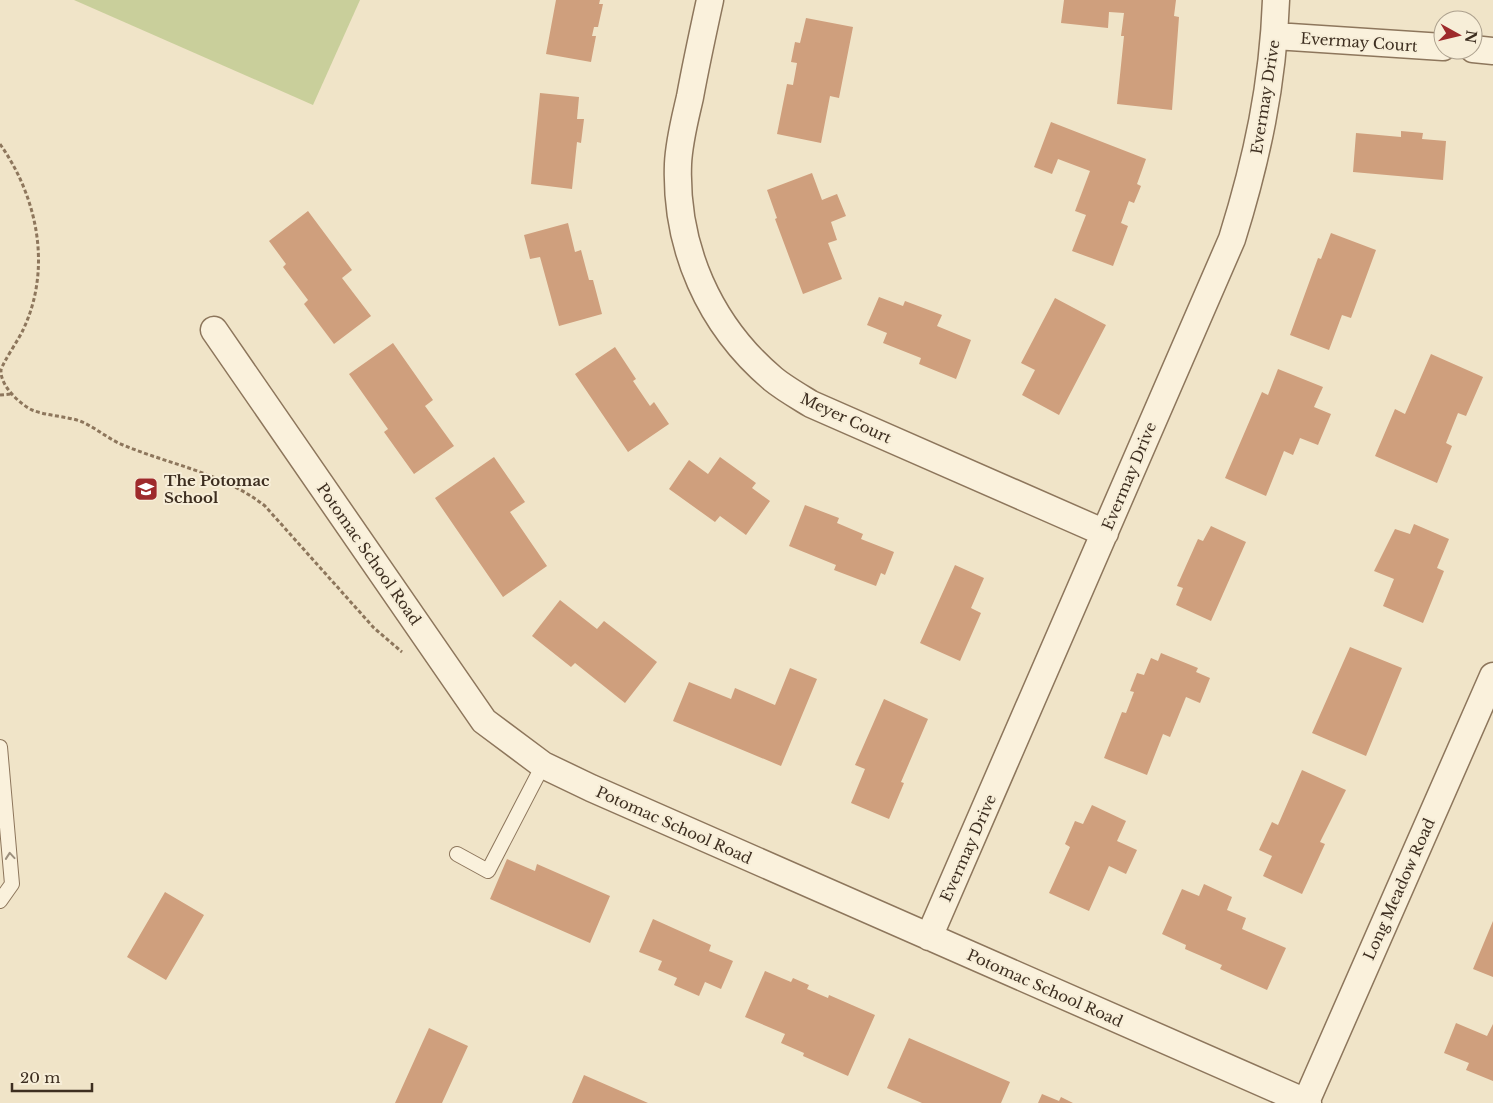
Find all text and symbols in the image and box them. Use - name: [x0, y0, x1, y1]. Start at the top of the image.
- north arrow: [1433, 10, 1483, 60]
- street label: Evermay Court: [1300, 28, 1419, 56]
- text: N: [1461, 29, 1481, 45]
- street label: Evermay Drive: [1247, 38, 1283, 156]
- street label: Meyer Court: [798, 389, 895, 447]
- street label: Evermay Drive: [1098, 419, 1160, 533]
- place label: The Potomac School: [164, 471, 270, 507]
- school or university icon: The Potomac School: [133, 476, 159, 502]
- street label: Potomac School Road: [313, 479, 425, 629]
- street label: Potomac School Road: [593, 782, 755, 868]
- street label: Evermay Drive: [936, 791, 1000, 905]
- street label: Long Meadow Road: [1359, 815, 1439, 963]
- one-way arrow: [5, 852, 16, 860]
- street label: Potomac School Road: [964, 945, 1126, 1031]
- scale bar: [12, 1060, 92, 1092]
- text: 20 m: [20, 1068, 60, 1087]

